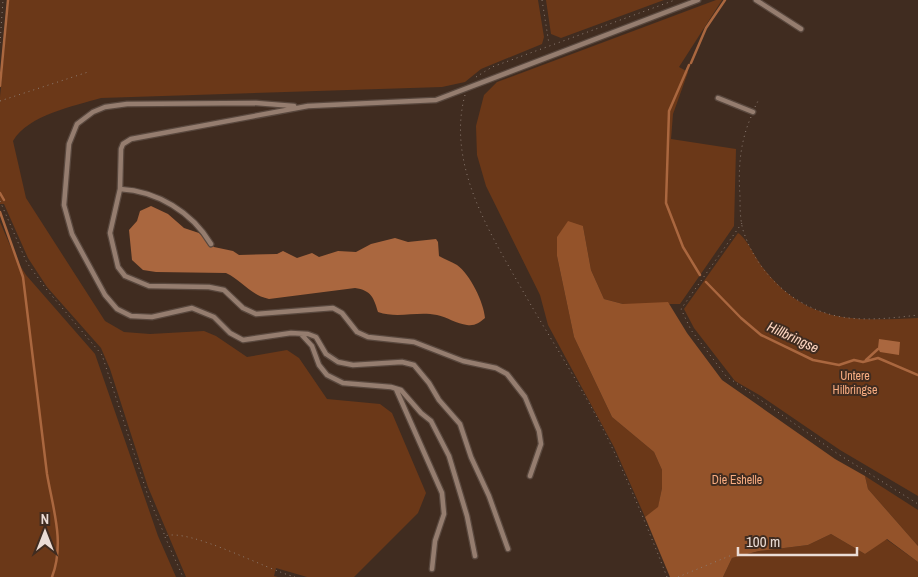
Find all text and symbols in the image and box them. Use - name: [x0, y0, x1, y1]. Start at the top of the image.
- water label: Hillbringse: [764, 317, 822, 357]
- park label: Untere Hilbringse: [833, 368, 877, 398]
- park label: Die Eshelle: [712, 472, 762, 488]
- north arrow: [20, 507, 70, 557]
- text: N: [41, 510, 49, 528]
- scale bar: [738, 524, 857, 556]
- text: 100 m: [746, 531, 780, 552]

